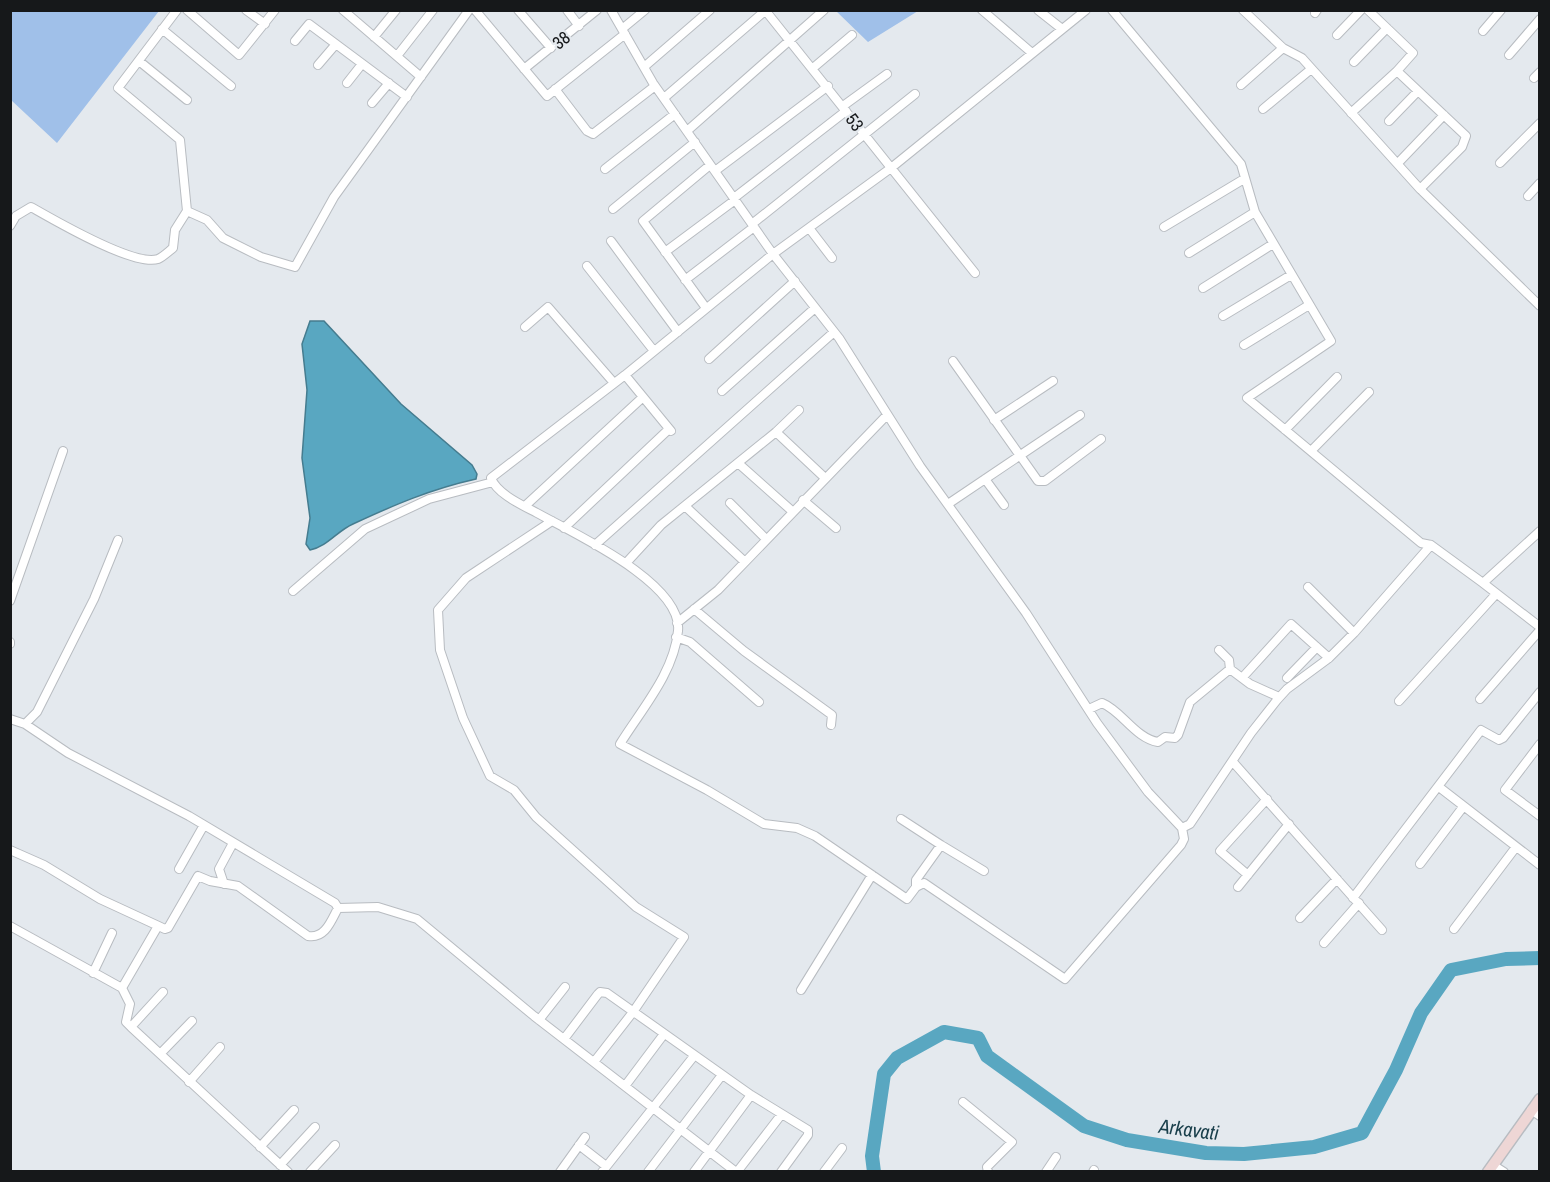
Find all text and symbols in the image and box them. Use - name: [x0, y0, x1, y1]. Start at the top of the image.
- street label: 38: [547, 25, 575, 55]
- street label: 53: [840, 108, 870, 136]
- water label: Arkavati: [1157, 1112, 1221, 1146]

